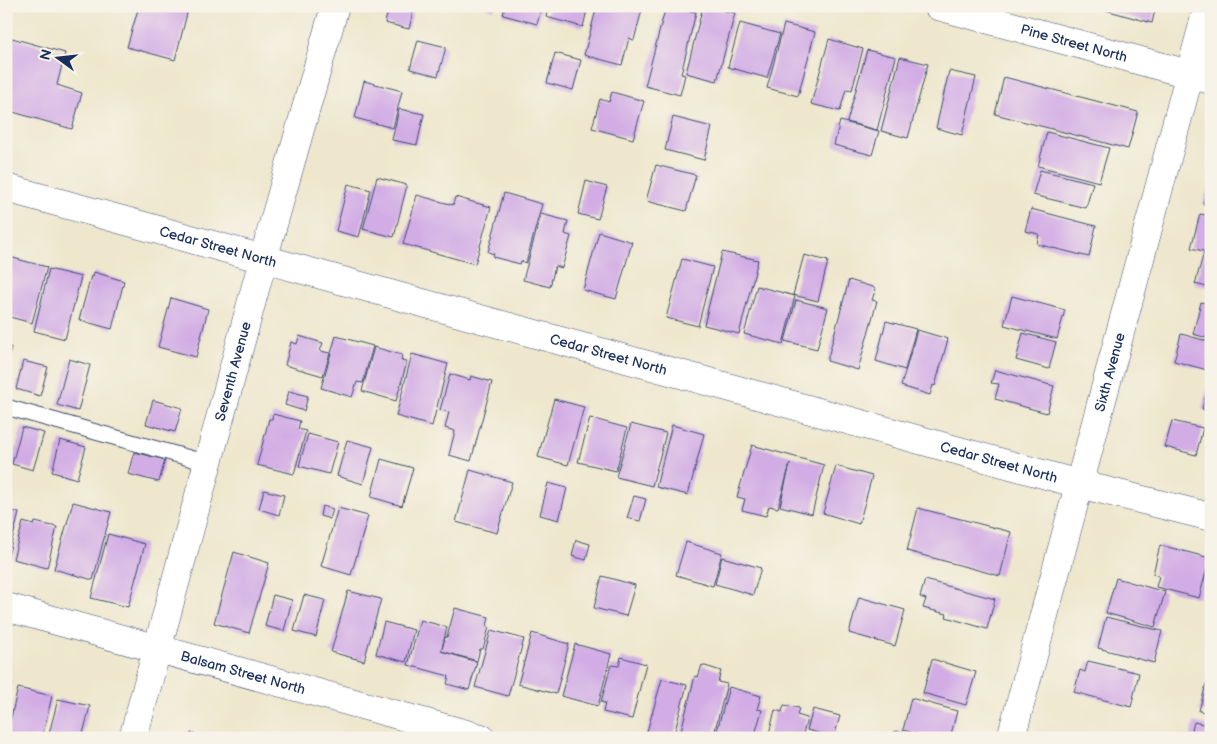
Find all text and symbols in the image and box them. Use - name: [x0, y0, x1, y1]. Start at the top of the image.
- street label: Pine Street North: [1019, 20, 1130, 66]
- north arrow: [32, 32, 82, 82]
- text: N: [36, 47, 55, 62]
- street label: Cedar Street North: [158, 222, 279, 271]
- street label: Seventh Avenue: [211, 320, 254, 423]
- street label: Cedar Street North: [548, 330, 669, 379]
- street label: Sixth Avenue: [1091, 331, 1128, 413]
- street label: Cedar Street North: [938, 438, 1060, 486]
- street label: Balsam Street North: [179, 647, 308, 698]

